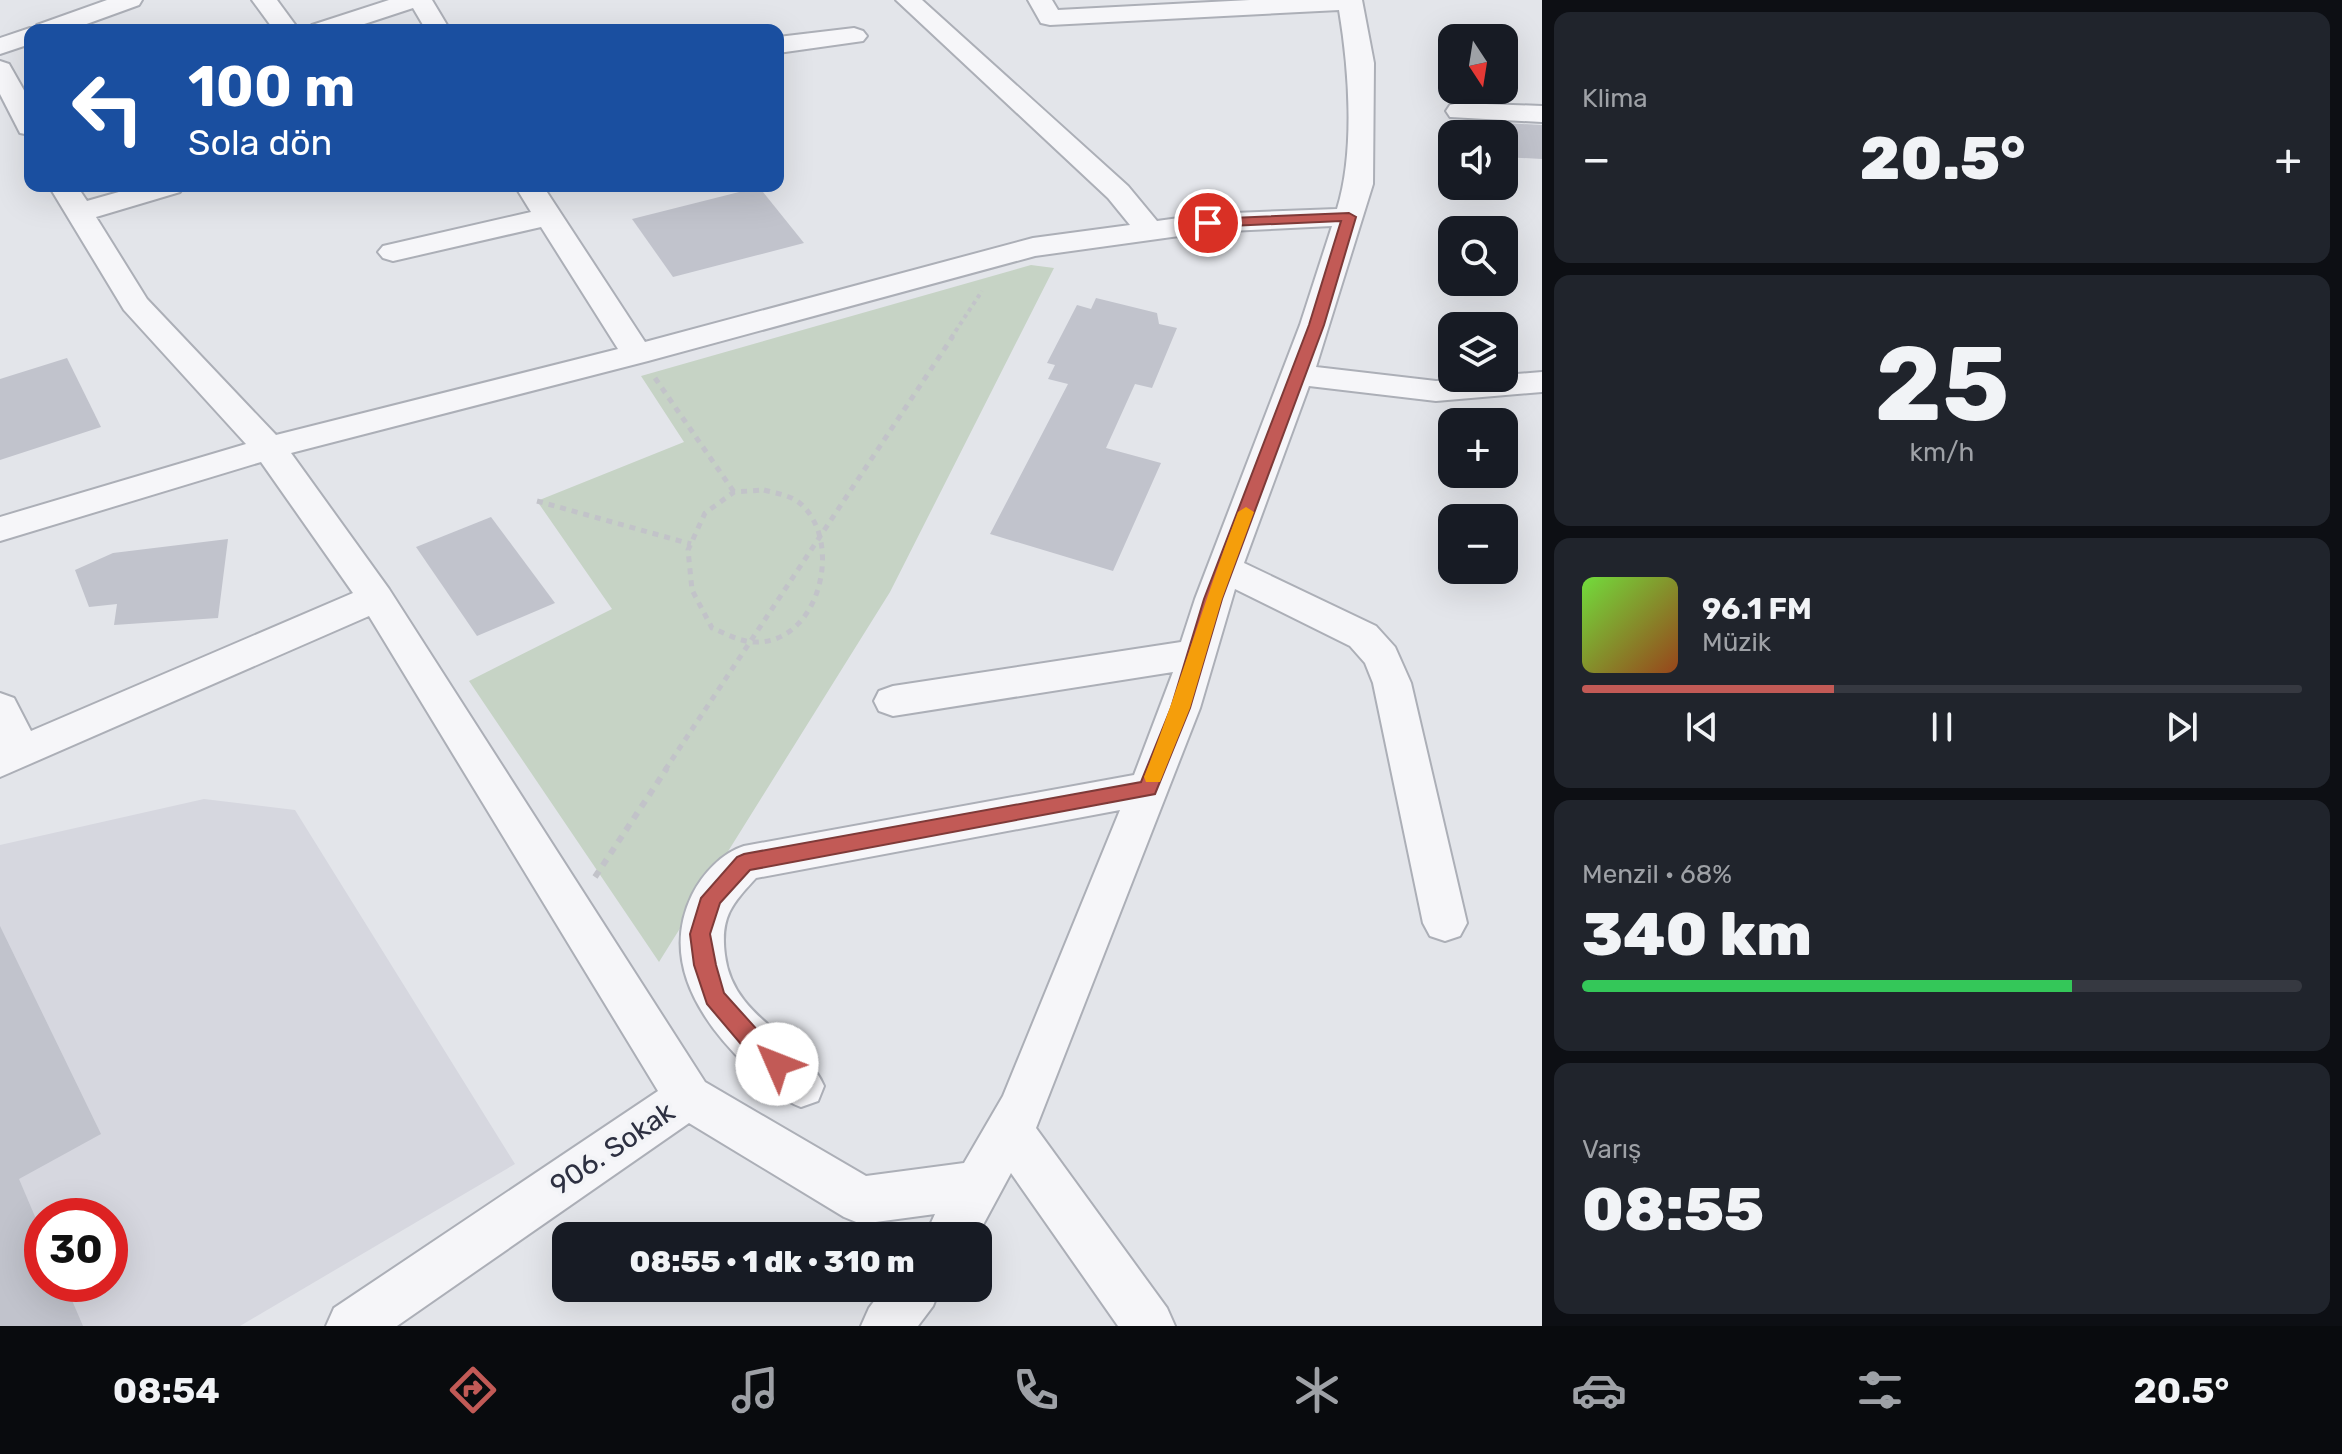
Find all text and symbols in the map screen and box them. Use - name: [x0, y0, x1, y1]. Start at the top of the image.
- north arrow: [1438, 24, 1518, 104]
- map controls: [1438, 24, 1518, 584]
- text: 100 m: [188, 54, 355, 120]
- icon: left: [56, 56, 160, 160]
- text: Klima: [1582, 83, 1648, 114]
- button: sound: [1438, 120, 1518, 200]
- text: Sola dön: [188, 121, 332, 164]
- text: 20.5°: [1860, 123, 2025, 194]
- text: −: [1582, 133, 1611, 185]
- text: +: [2275, 133, 2302, 185]
- pin: [1174, 189, 1242, 257]
- icon: arrive: [1186, 201, 1230, 245]
- button: search: [1438, 216, 1518, 296]
- button: layers: [1438, 312, 1518, 392]
- text: 25: [1875, 323, 2009, 446]
- button: +: [1438, 408, 1518, 488]
- text: km/h: [1910, 437, 1974, 468]
- button: −: [1438, 504, 1518, 584]
- text: 96.1 FM: [1702, 591, 1812, 627]
- text: Müzik: [1702, 627, 1771, 658]
- icon: previous: [1680, 705, 1724, 749]
- icon: pause: [1920, 705, 1964, 749]
- icon: next: [2160, 705, 2204, 749]
- text: Menzil · 68%: [1582, 859, 1732, 890]
- text: 340 km: [1582, 899, 1812, 970]
- position arrow: [735, 1022, 819, 1106]
- street label: 906. Sokak: [544, 1095, 681, 1202]
- text: Varış: [1582, 1134, 1641, 1165]
- text: 08:55: [1582, 1174, 1764, 1245]
- speed limit sign: 30: [24, 1198, 128, 1302]
- text: 08:55 · 1 dk · 310 m: [629, 1244, 915, 1280]
- icon: directions: [445, 1362, 501, 1418]
- icon: music: [727, 1362, 783, 1418]
- icon: phone: [1008, 1362, 1064, 1418]
- icon: climate: [1289, 1362, 1345, 1418]
- icon: car: [1571, 1362, 1627, 1418]
- icon: filters: [1852, 1362, 1908, 1418]
- text: 08:54: [113, 1369, 220, 1412]
- text: 20.5°: [2133, 1369, 2229, 1412]

